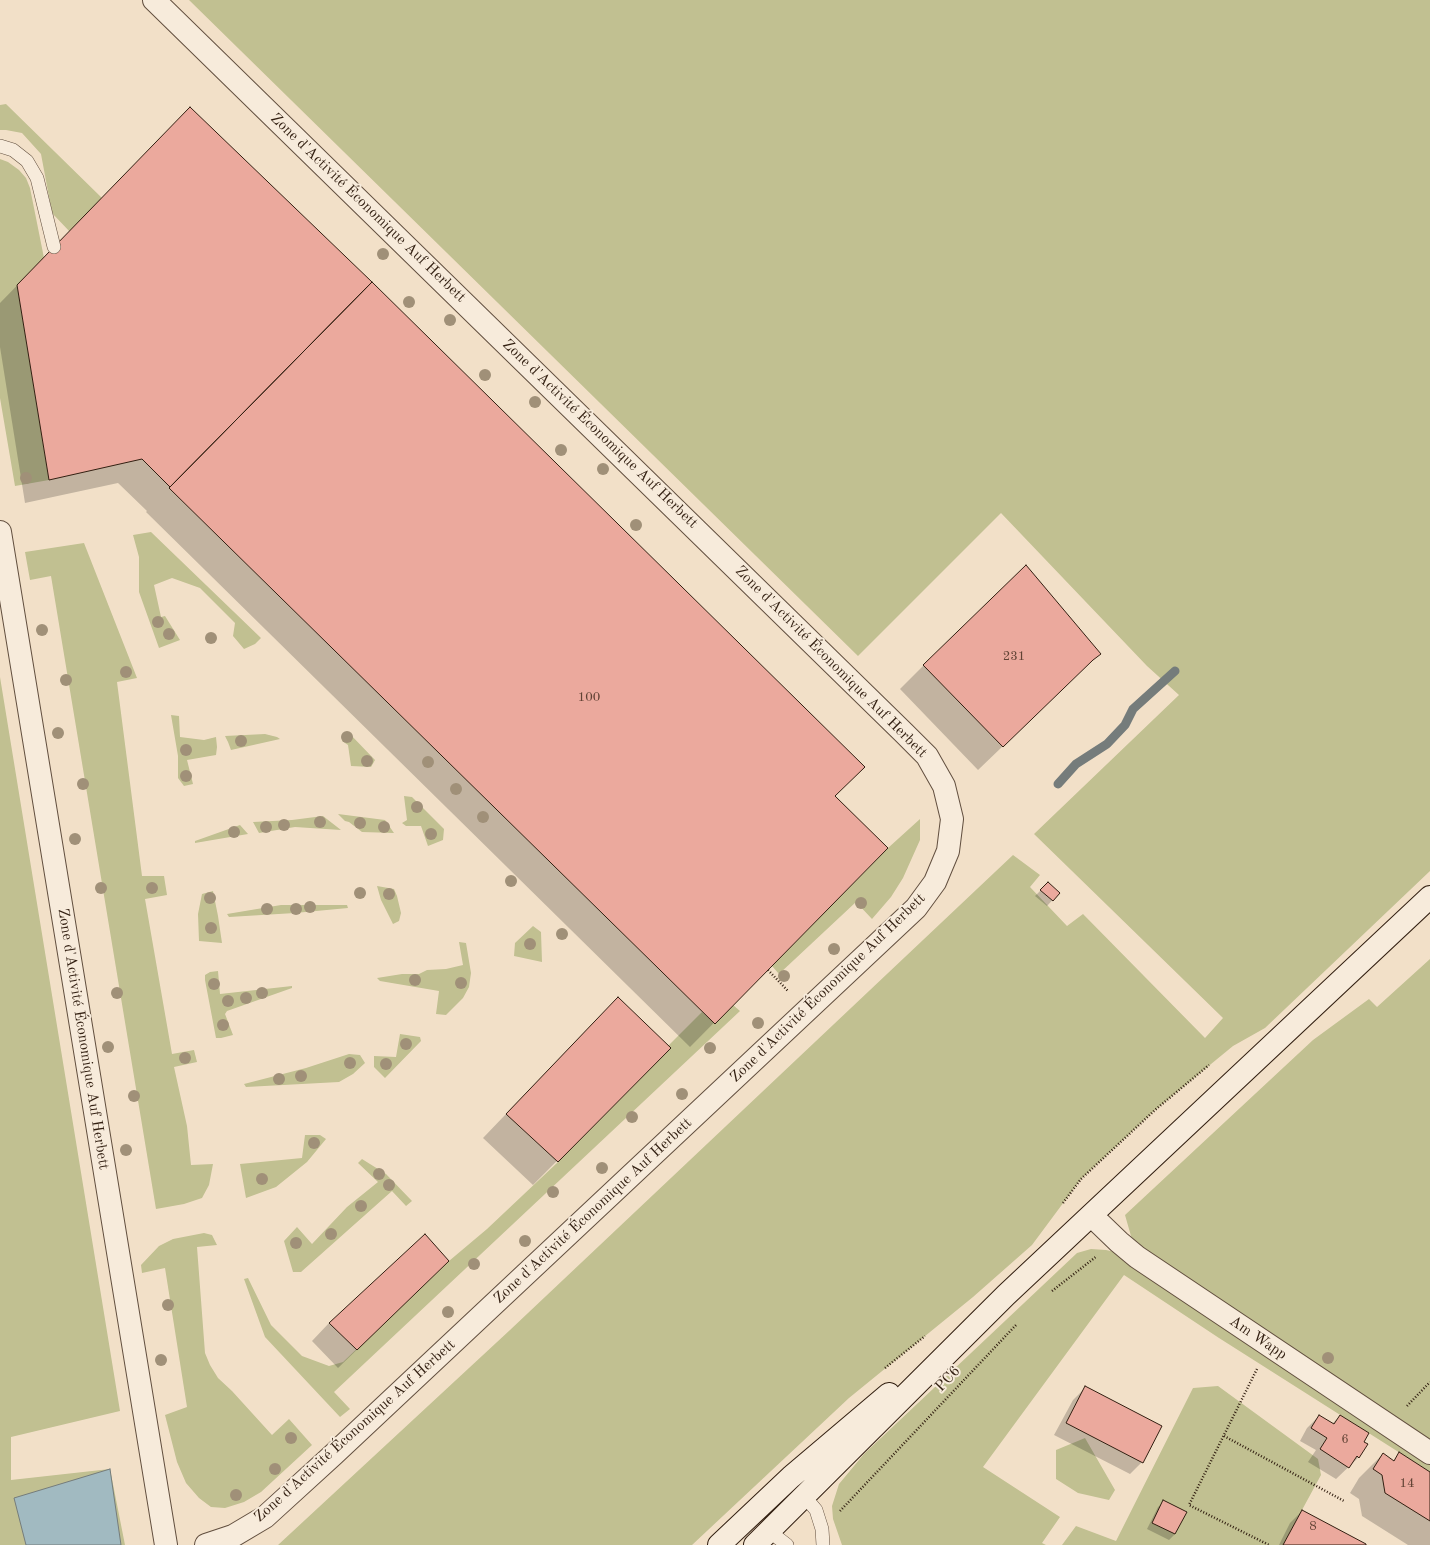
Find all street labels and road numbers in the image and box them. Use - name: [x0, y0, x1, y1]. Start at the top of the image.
- street label: Zone d'Activité Économique Auf Herbett: [267, 110, 469, 306]
- street label: Zone d'Activité Économique Auf Herbett: [499, 336, 701, 532]
- street label: Zone d'Activité Économique Auf Herbett: [731, 562, 931, 762]
- street label: Zone d'Activité Économique Auf Herbett: [727, 890, 929, 1086]
- street label: Zone d'Activité Économique Auf Herbett: [53, 907, 113, 1171]
- street label: Zone d'Activité Économique Auf Herbett: [490, 1114, 696, 1308]
- street label: Am Wapp: [1226, 1312, 1290, 1364]
- street label: Zone d'Activité Économique Auf Herbett: [251, 1336, 459, 1526]
- street label: PC6: [932, 1362, 964, 1396]

